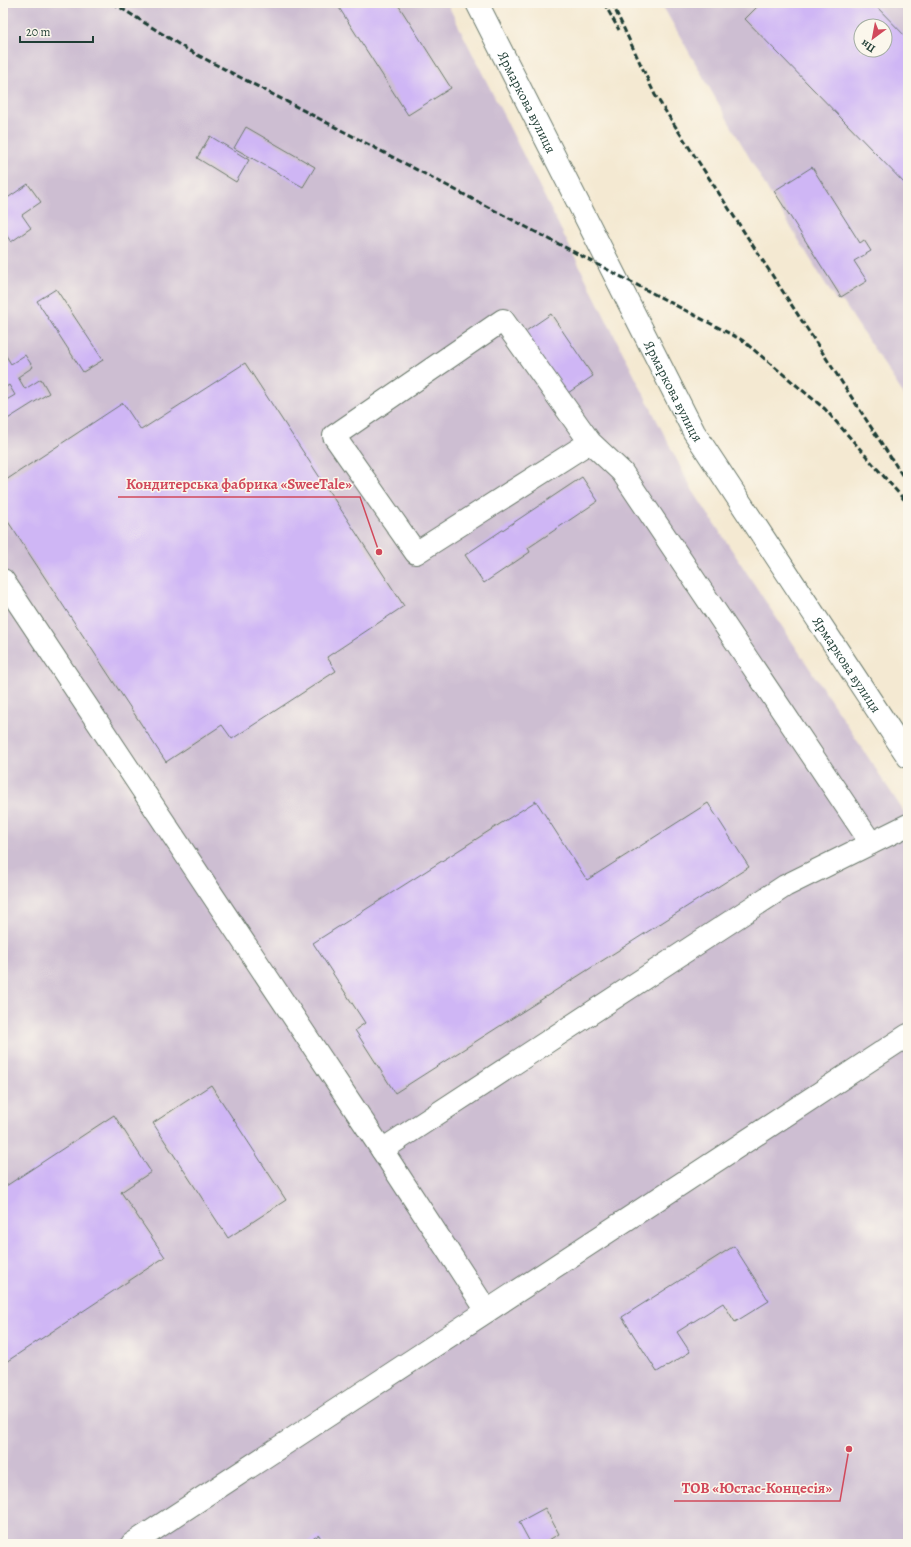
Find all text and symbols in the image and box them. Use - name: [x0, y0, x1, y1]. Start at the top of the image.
- scale bar: [20, 18, 93, 44]
- north arrow: [853, 18, 893, 58]
- text: 20 m: [26, 24, 50, 40]
- text: Пн: [857, 36, 878, 56]
- street label: Ярмаркова вулиця: [493, 48, 561, 157]
- street label: Ярмаркова вулиця: [639, 337, 707, 446]
- callout: Кондитерська фабрика «SweeTale»: [118, 470, 360, 497]
- text: Кондитерська фабрика «SweeTale»: [126, 474, 352, 494]
- street label: Ярмаркова вулиця: [808, 613, 885, 717]
- callout: ТОВ «Юстас-Концесія»: [674, 1474, 840, 1501]
- text: ТОВ «Юстас-Концесія»: [682, 1478, 832, 1498]

